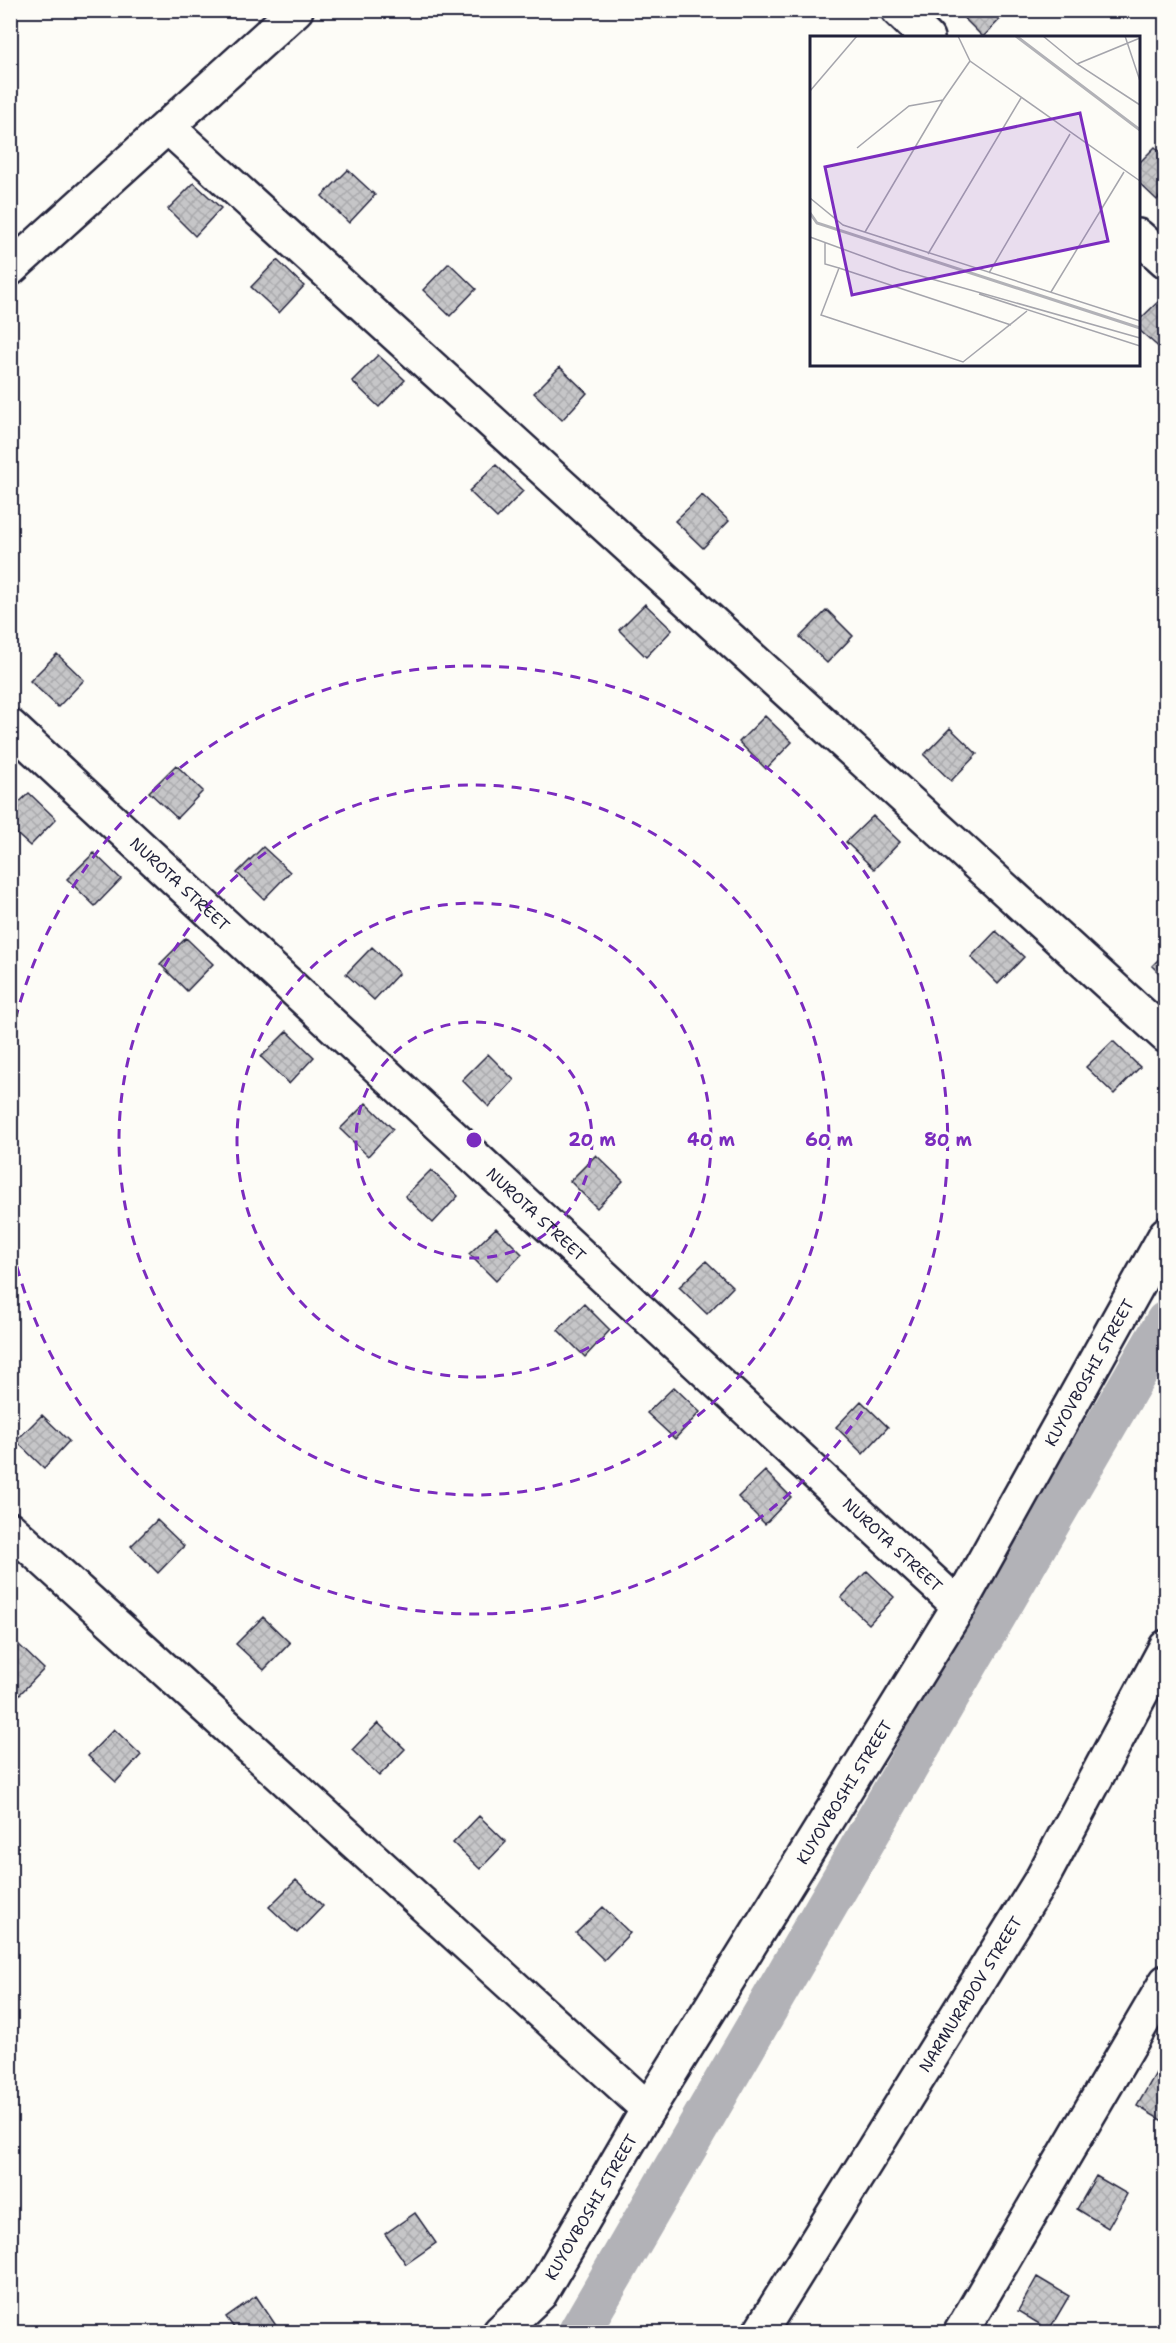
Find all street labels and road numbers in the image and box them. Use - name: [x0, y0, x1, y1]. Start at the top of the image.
- street label: NUROTA STREET: [125, 833, 234, 936]
- street label: NUROTA STREET: [482, 1163, 591, 1266]
- street label: KUYOVBOSHI STREET: [1040, 1295, 1139, 1450]
- street label: NUROTA STREET: [838, 1494, 947, 1597]
- street label: KUYOVBOSHI STREET: [792, 1716, 897, 1868]
- street label: NARMURADOV STREET: [914, 1912, 1027, 2076]
- street label: KUYOVBOSHI STREET: [540, 2130, 642, 2284]

